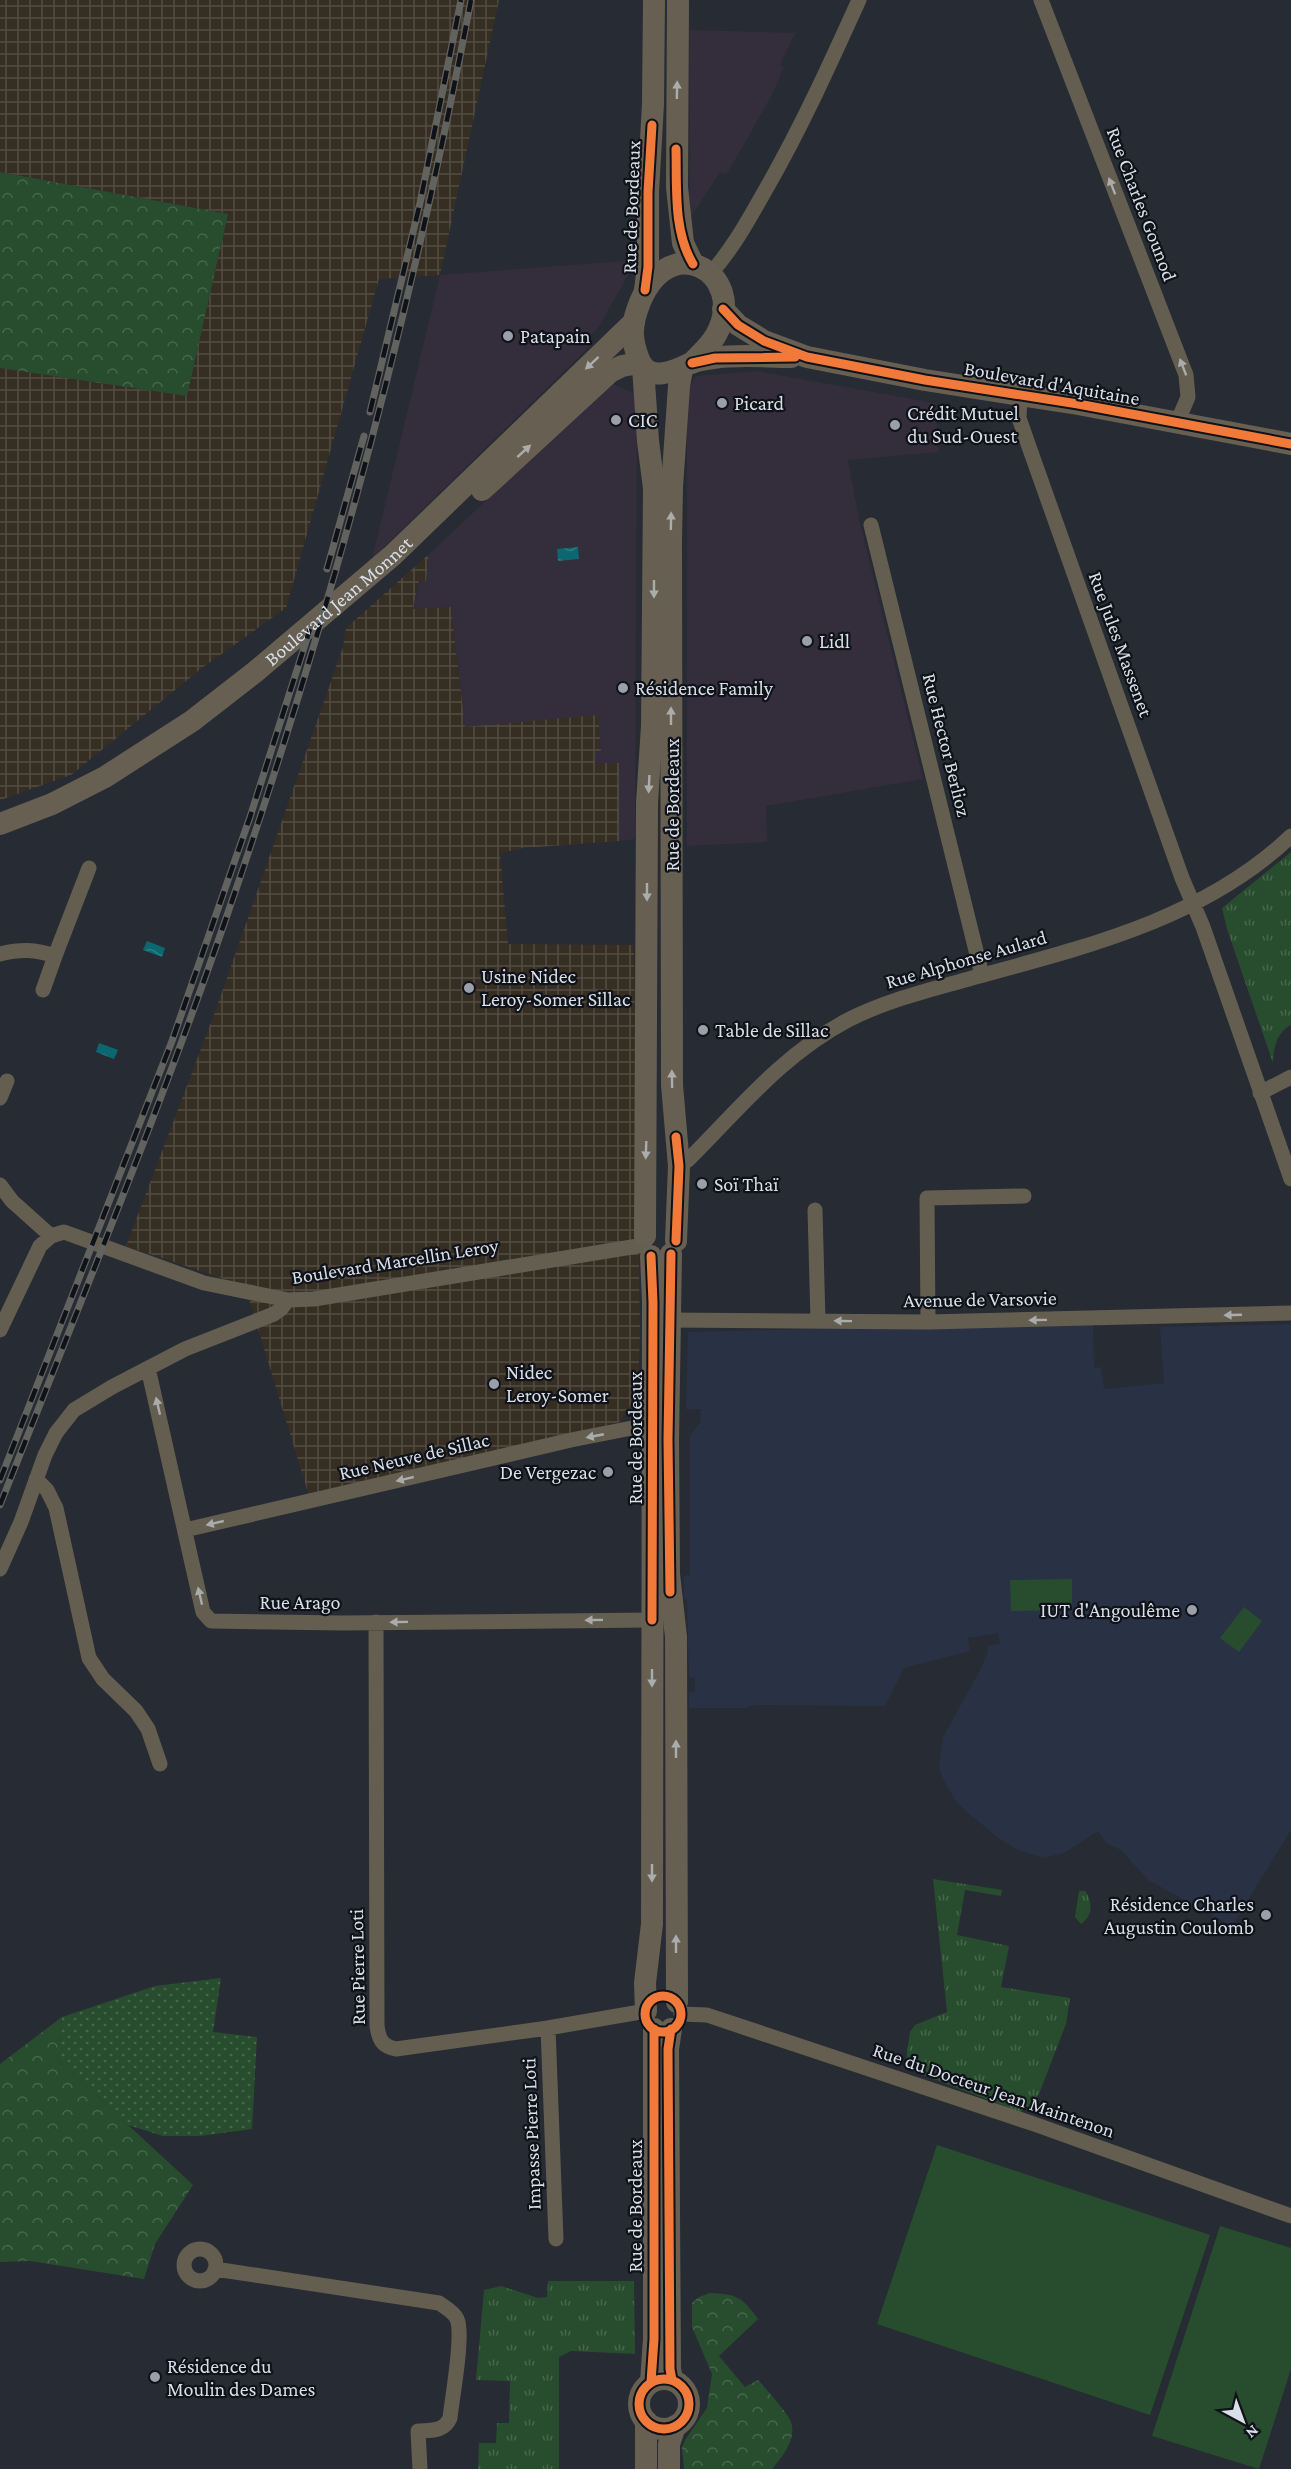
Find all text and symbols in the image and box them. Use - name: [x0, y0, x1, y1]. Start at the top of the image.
- one-way arrow: [672, 81, 681, 100]
- street label: Rue Charles Gounod: [1103, 124, 1182, 284]
- street label: Rue de Bordeaux: [618, 139, 644, 274]
- one-way arrow: [1107, 177, 1116, 195]
- place label: Patapain: [520, 325, 591, 348]
- marker: Patapain: [501, 329, 515, 343]
- one-way arrow: [585, 356, 600, 370]
- street label: Boulevard d'Aquitaine: [962, 357, 1142, 410]
- one-way arrow: [1178, 358, 1188, 376]
- place label: Picard: [734, 392, 785, 414]
- marker: Picard: [715, 396, 729, 410]
- place label: Crédit Mutuel du Sud-Ouest: [907, 402, 1019, 447]
- place label: CIC: [628, 409, 658, 431]
- marker: CIC: [609, 413, 623, 427]
- marker: Crédit Mutuel du Sud-Ouest: [888, 418, 902, 432]
- one-way arrow: [516, 445, 531, 458]
- one-way arrow: [666, 512, 676, 531]
- street label: Boulevard Jean Monnet: [260, 532, 417, 670]
- street label: Rue Jules Massenet: [1084, 568, 1158, 720]
- one-way arrow: [649, 579, 659, 598]
- place label: Lidl: [819, 630, 850, 652]
- marker: Lidl: [800, 634, 814, 648]
- street label: Rue Hector Berlioz: [919, 671, 975, 819]
- place label: Résidence Family: [635, 677, 774, 700]
- marker: Résidence Family: [616, 681, 630, 695]
- one-way arrow: [666, 707, 676, 726]
- street label: Rue de Bordeaux: [661, 738, 683, 872]
- one-way arrow: [644, 774, 653, 793]
- one-way arrow: [642, 883, 652, 902]
- street label: Rue Alphonse Aulard: [883, 925, 1050, 993]
- place label: Usine Nidec Leroy-Somer Sillac: [481, 965, 631, 1011]
- marker: Usine Nidec Leroy-Somer Sillac: [462, 981, 476, 995]
- place label: Table de Sillac: [715, 1019, 829, 1041]
- marker: Table de Sillac: [696, 1023, 710, 1037]
- one-way arrow: [667, 1070, 677, 1089]
- one-way arrow: [641, 1141, 650, 1160]
- place label: Soï Thaï: [714, 1173, 779, 1195]
- marker: Soï Thaï: [695, 1177, 709, 1191]
- street label: Boulevard Marcellin Leroy: [290, 1234, 501, 1289]
- street label: Avenue de Varsovie: [903, 1287, 1057, 1311]
- one-way arrow: [1223, 1310, 1242, 1319]
- one-way arrow: [1028, 1315, 1047, 1324]
- one-way arrow: [833, 1316, 852, 1326]
- place label: Nidec Leroy-Somer: [506, 1361, 609, 1407]
- street label: Rue de Bordeaux: [624, 1371, 646, 1505]
- marker: Nidec Leroy-Somer: [487, 1377, 501, 1391]
- one-way arrow: [152, 1397, 162, 1415]
- street label: Rue Neuve de Sillac: [337, 1428, 492, 1484]
- one-way arrow: [585, 1432, 604, 1441]
- place label: De Vergezac: [500, 1461, 597, 1484]
- marker: De Vergezac: [601, 1465, 615, 1479]
- one-way arrow: [396, 1475, 414, 1485]
- one-way arrow: [205, 1519, 224, 1528]
- one-way arrow: [194, 1587, 204, 1606]
- street label: Rue Arago: [260, 1591, 340, 1614]
- place label: IUT d'Angoulême: [1040, 1599, 1180, 1622]
- marker: IUT d'Angoulême: [1185, 1603, 1199, 1617]
- one-way arrow: [584, 1615, 603, 1625]
- one-way arrow: [389, 1617, 408, 1626]
- one-way arrow: [647, 1669, 657, 1688]
- one-way arrow: [671, 1739, 681, 1758]
- one-way arrow: [647, 1864, 657, 1883]
- place label: Résidence Charles Augustin Coulomb: [1104, 1893, 1254, 1939]
- marker: Résidence Charles Augustin Coulomb: [1259, 1908, 1273, 1922]
- street label: Rue Pierre Loti: [345, 1909, 369, 2025]
- one-way arrow: [671, 1934, 681, 1953]
- street label: Rue du Docteur Jean Maintenon: [870, 2038, 1118, 2143]
- street label: Impasse Pierre Loti: [517, 2057, 546, 2210]
- street label: Rue de Bordeaux: [624, 2139, 646, 2273]
- place label: Résidence du Moulin des Dames: [167, 2355, 315, 2400]
- marker: Résidence du Moulin des Dames: [148, 2370, 162, 2384]
- north arrow: [1213, 2391, 1273, 2451]
- text: N: [1243, 2422, 1262, 2442]

